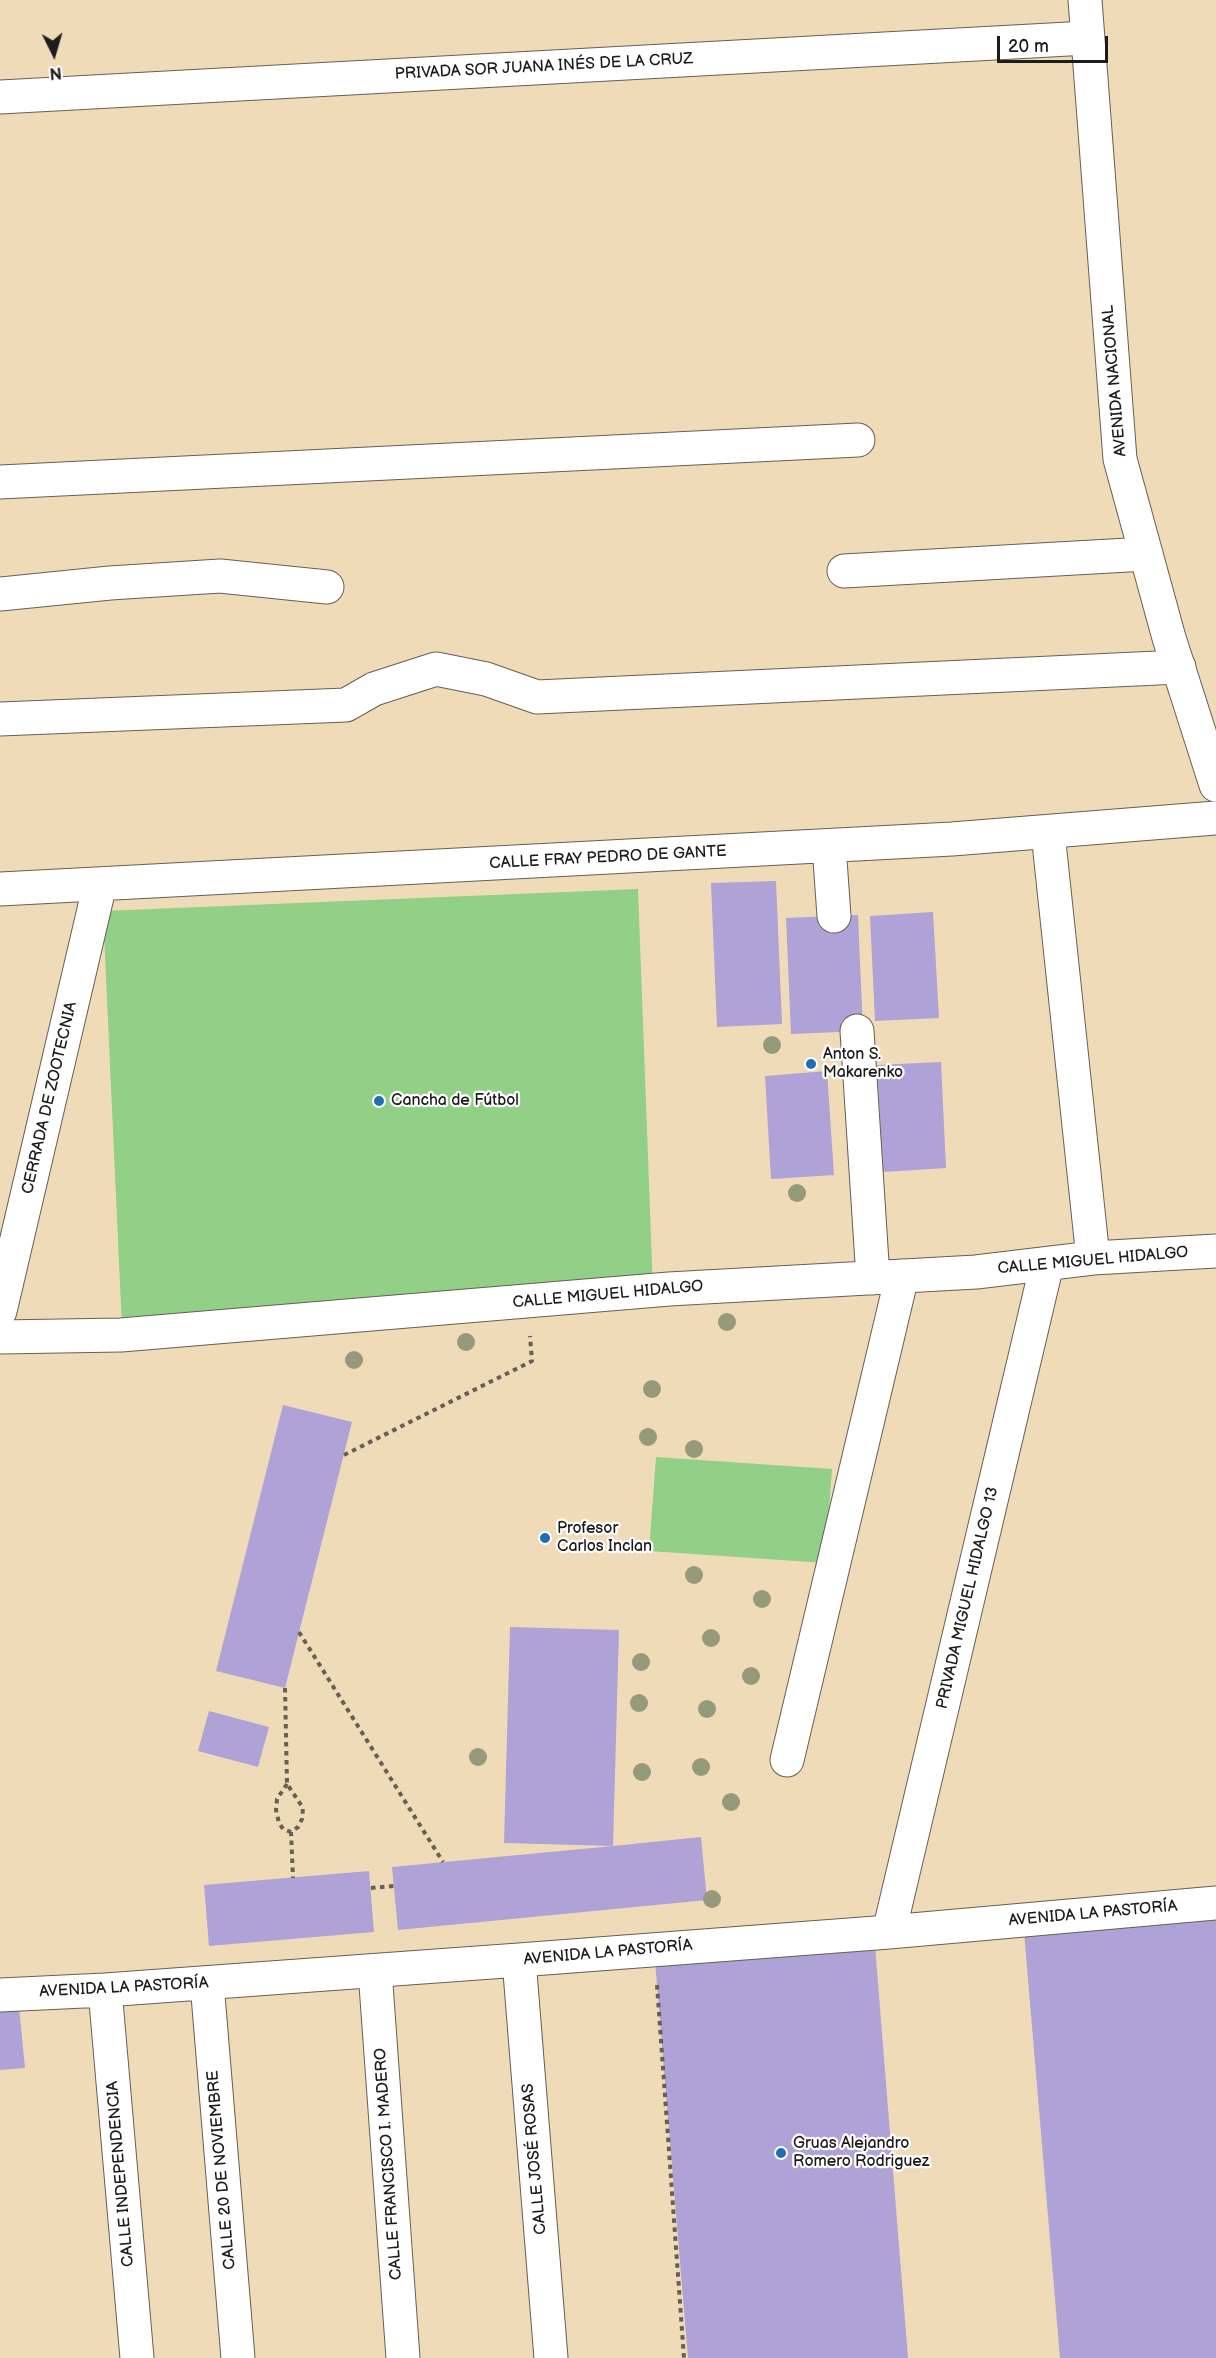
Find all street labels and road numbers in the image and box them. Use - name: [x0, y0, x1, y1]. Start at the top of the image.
- street label: PRIVADA SOR JUANA INÉS DE LA CRUZ: [394, 50, 694, 84]
- street label: AVENIDA NACIONAL: [1099, 304, 1131, 458]
- street label: CALLE FRAY PEDRO DE GANTE: [489, 842, 727, 874]
- street label: CERRADA DE ZOOTECNIA: [19, 1000, 81, 1196]
- street label: CALLE MIGUEL HIDALGO: [997, 1243, 1189, 1279]
- street label: CALLE MIGUEL HIDALGO: [512, 1277, 704, 1313]
- street label: PRIVADA MIGUEL HIDALGO 13: [933, 1485, 1003, 1711]
- street label: AVENIDA LA PASTORÍA: [1008, 1897, 1178, 1931]
- street label: AVENIDA LA PASTORÍA: [523, 1936, 693, 1970]
- street label: AVENIDA LA PASTORÍA: [39, 1974, 209, 2002]
- street label: CALLE FRANCISCO I. MADERO: [371, 2047, 407, 2281]
- street label: CALLE 20 DE NOVIEMBRE: [204, 2069, 240, 2271]
- street label: CALLE INDEPENDENCIA: [103, 2080, 139, 2268]
- street label: CALLE JOSÉ ROSAS: [519, 2083, 551, 2235]

